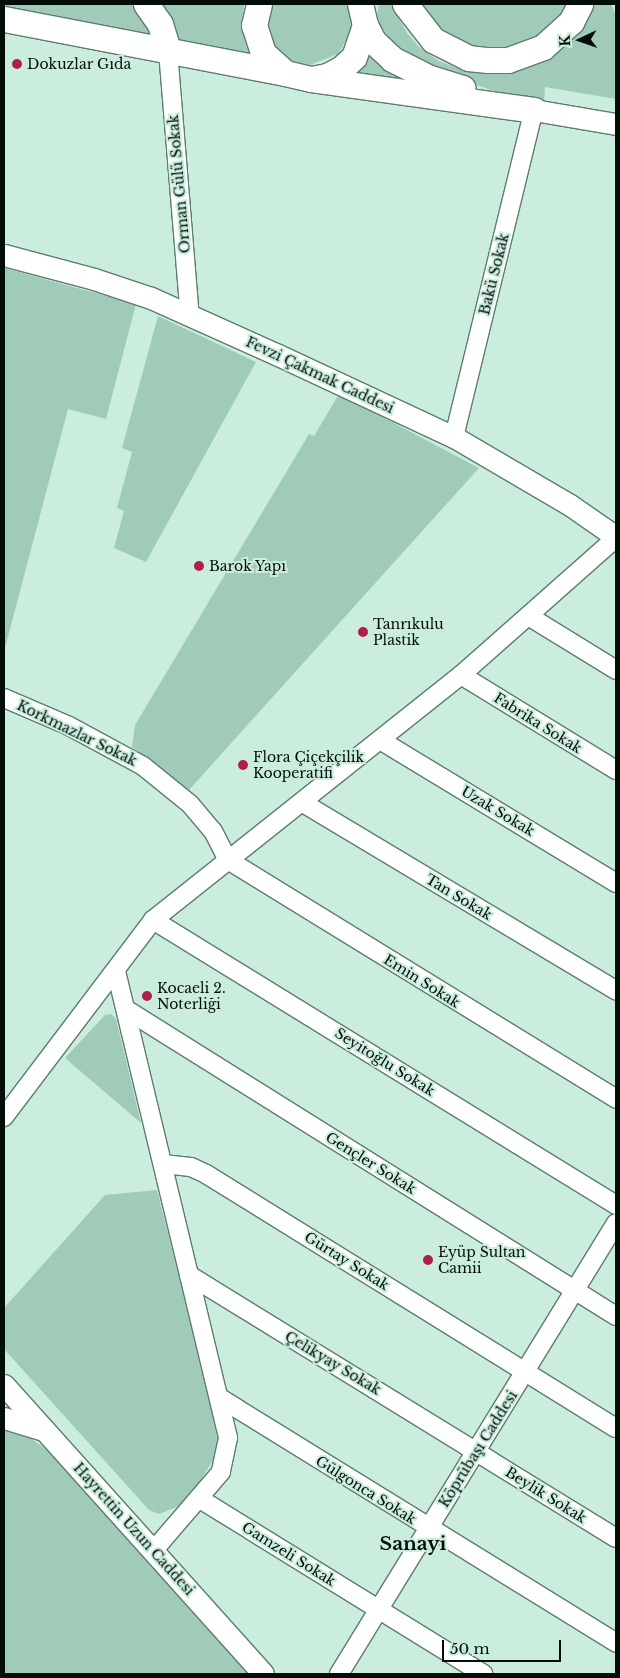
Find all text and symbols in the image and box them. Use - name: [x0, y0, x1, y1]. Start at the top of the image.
- north arrow: [555, 15, 605, 65]
- text: K: [556, 35, 574, 47]
- place label: Dokuzlar Gıda: [27, 56, 131, 72]
- marker: Dokuzlar Gıda: [11, 58, 23, 70]
- street label: Orman Gülü Sokak: [165, 114, 193, 254]
- street label: Bakü Sokak: [476, 231, 512, 317]
- street label: Fevzi Çakmak Caddesi: [243, 333, 397, 417]
- place label: Barok Yapı: [209, 558, 287, 574]
- marker: Barok Yapı: [193, 560, 205, 572]
- place label: Tanrıkulu Plastik: [373, 616, 444, 648]
- marker: Tanrıkulu Plastik: [357, 626, 369, 638]
- street label: Fabrika Sokak: [491, 689, 585, 757]
- street label: Korkmazlar Sokak: [14, 697, 140, 769]
- place label: Flora Çiçekçilik Kooperatifi: [253, 749, 364, 782]
- marker: Flora Çiçekçilik Kooperatifi: [237, 759, 249, 771]
- street label: Uzak Sokak: [458, 782, 538, 840]
- street label: Tan Sokak: [423, 871, 495, 923]
- street label: Emin Sokak: [381, 951, 463, 1011]
- place label: Kocaeli 2. Noterliği: [157, 980, 226, 1012]
- marker: Kocaeli 2. Noterliği: [141, 990, 153, 1002]
- street label: Seyitoğlu Sokak: [332, 1025, 438, 1099]
- street label: Gençler Sokak: [323, 1128, 419, 1198]
- street label: Gürtay Sokak: [301, 1228, 393, 1294]
- place label: Eyüp Sultan Camii: [438, 1244, 525, 1276]
- marker: Eyüp Sultan Camii: [422, 1254, 434, 1266]
- street label: Çelikyay Sokak: [282, 1328, 384, 1398]
- street label: Köprübaşı Caddesi: [435, 1388, 521, 1510]
- street label: Gülgonca Sokak: [312, 1452, 420, 1528]
- street label: Hayrettin Uzun Caddesi: [70, 1459, 198, 1599]
- street label: Beylik Sokak: [502, 1463, 590, 1527]
- street label: Gamzeli Sokak: [239, 1518, 339, 1590]
- district label: Sanayi: [380, 1533, 446, 1555]
- scale bar: [445, 1630, 564, 1662]
- text: 50 m: [450, 1639, 490, 1658]

